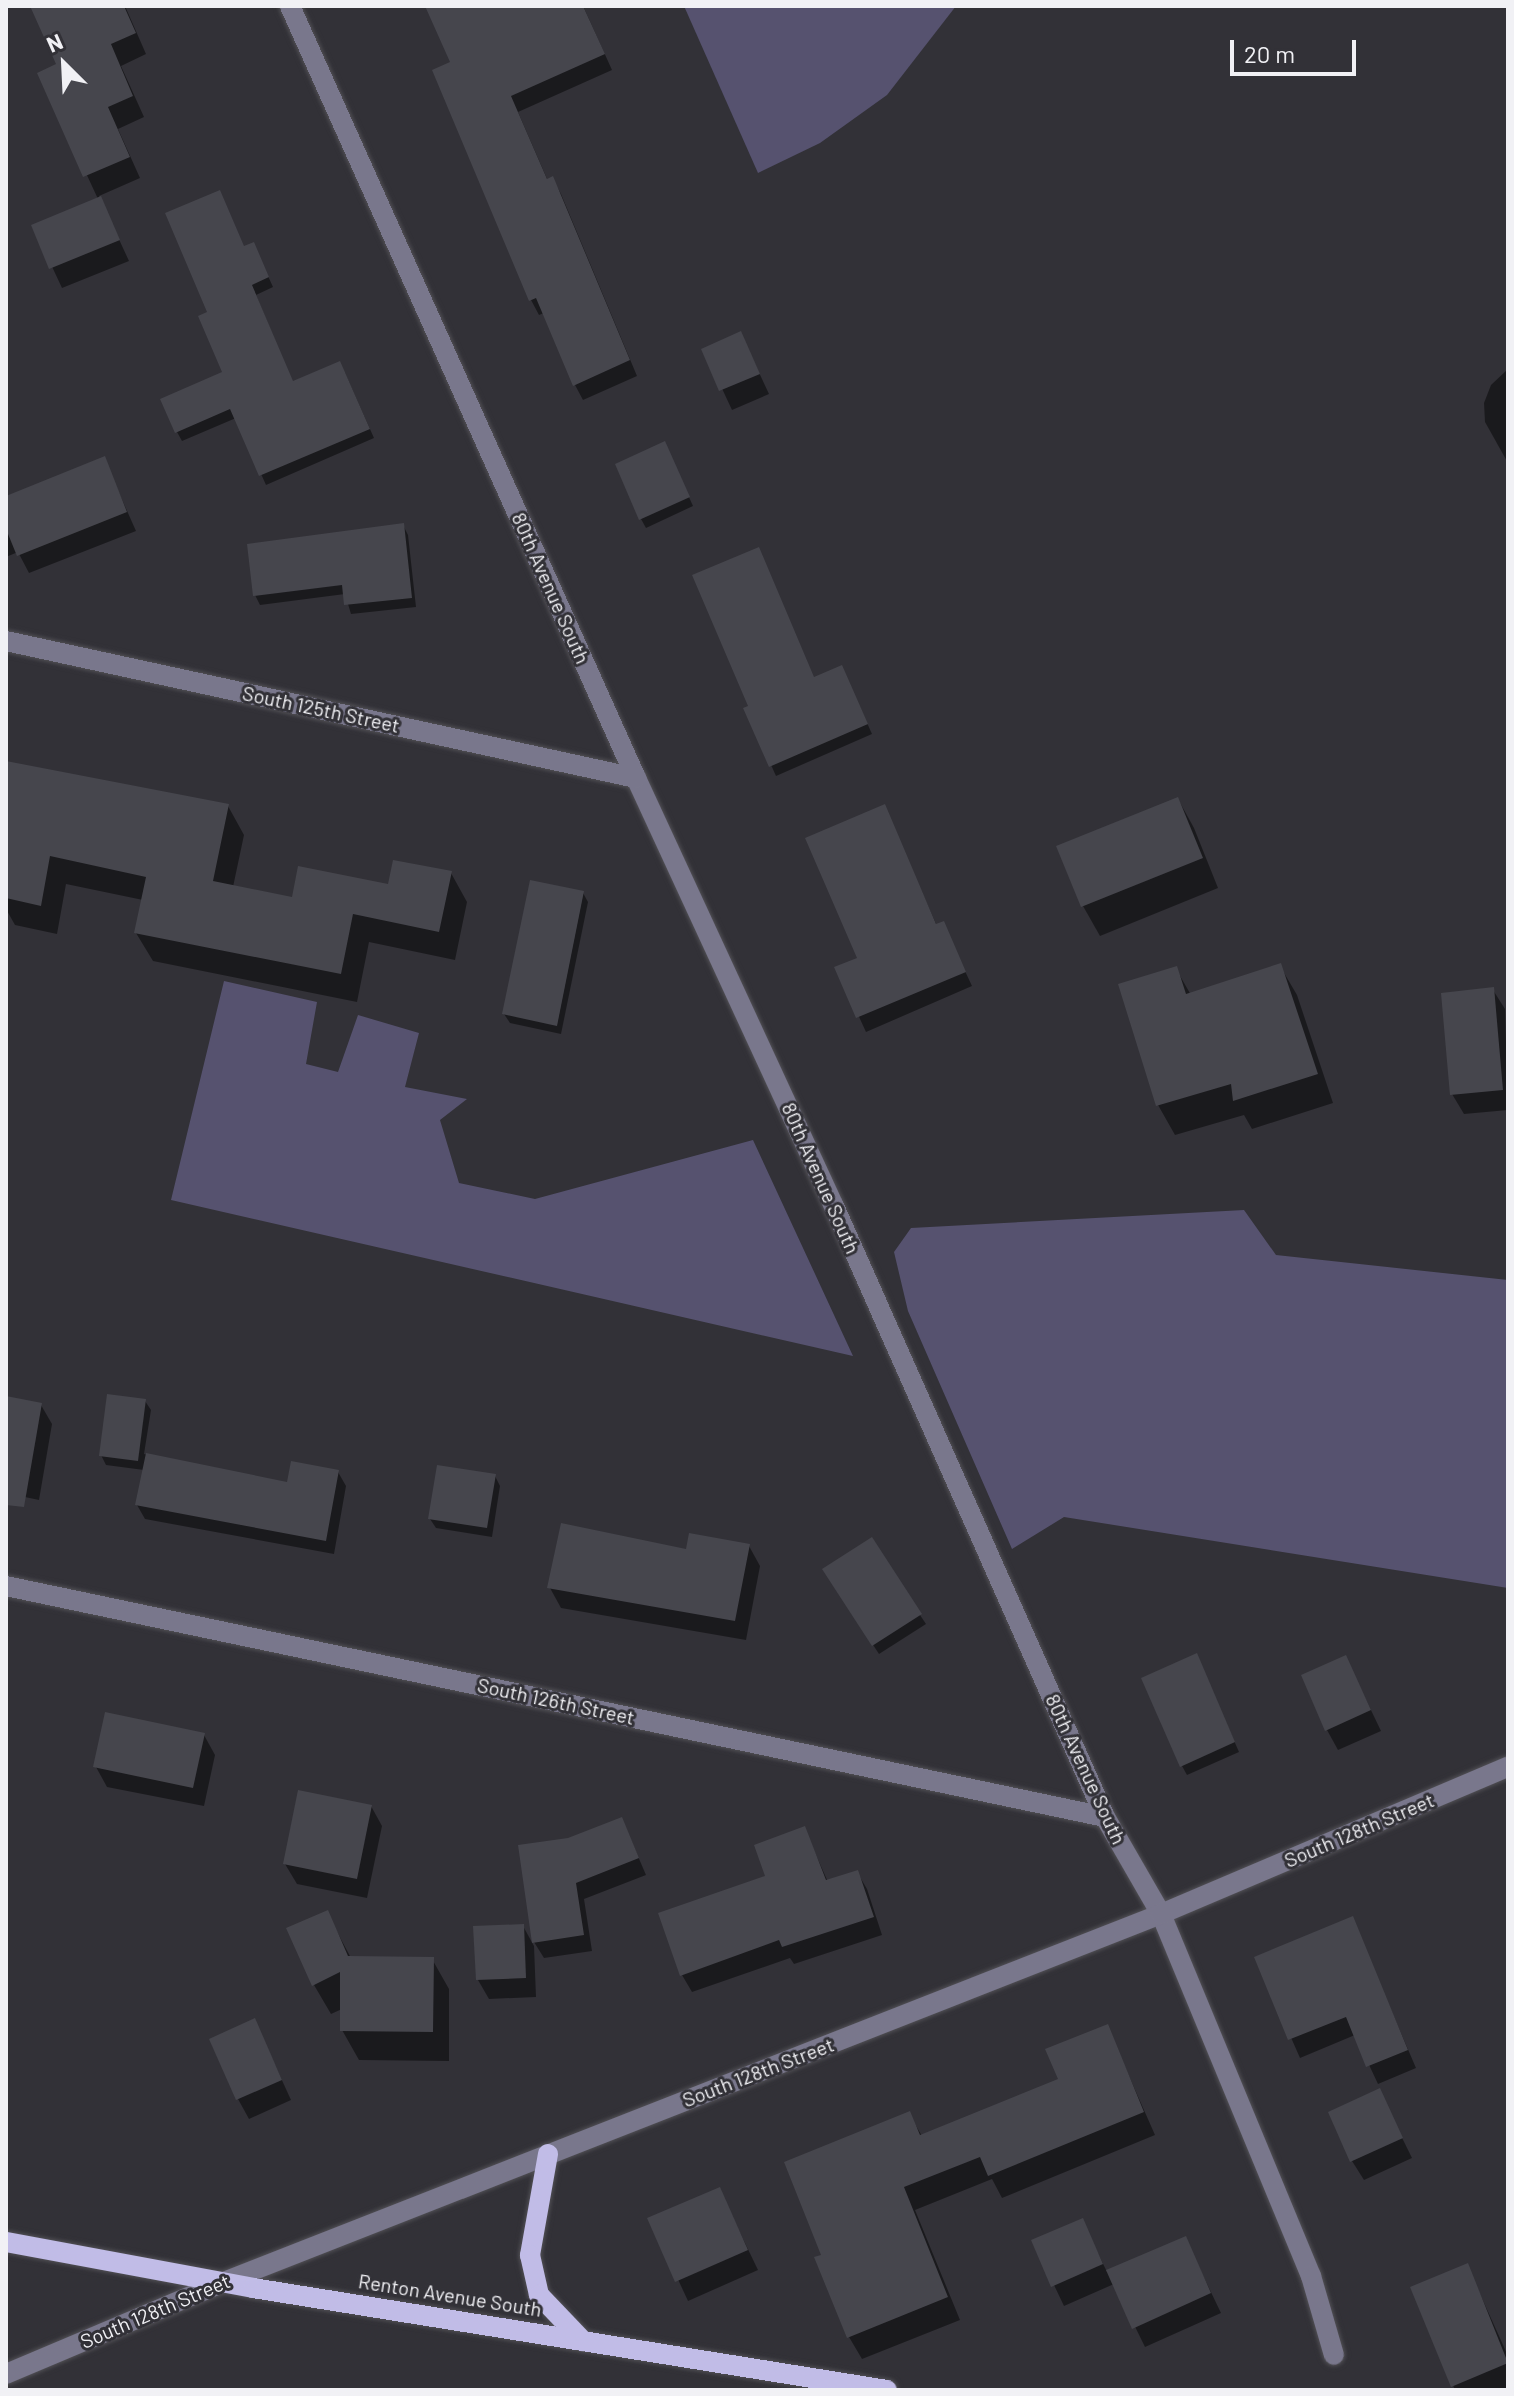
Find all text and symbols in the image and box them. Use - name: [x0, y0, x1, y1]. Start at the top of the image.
- north arrow: [24, 24, 104, 104]
- scale bar: [1234, 24, 1360, 74]
- text: N: [42, 27, 66, 57]
- text: 20 m: [1244, 39, 1295, 68]
- street label: 80th Avenue South: [507, 509, 595, 667]
- street label: South 125th Street: [240, 681, 402, 737]
- street label: 80th Avenue South: [777, 1099, 865, 1257]
- street label: South 126th Street: [475, 1673, 637, 1729]
- street label: 80th Avenue South: [1041, 1690, 1131, 1848]
- street label: South 128th Street: [1281, 1788, 1437, 1872]
- street label: South 128th Street: [679, 2032, 837, 2112]
- street label: South 128th Street: [77, 2269, 233, 2353]
- street label: Renton Avenue South: [357, 2269, 543, 2321]

